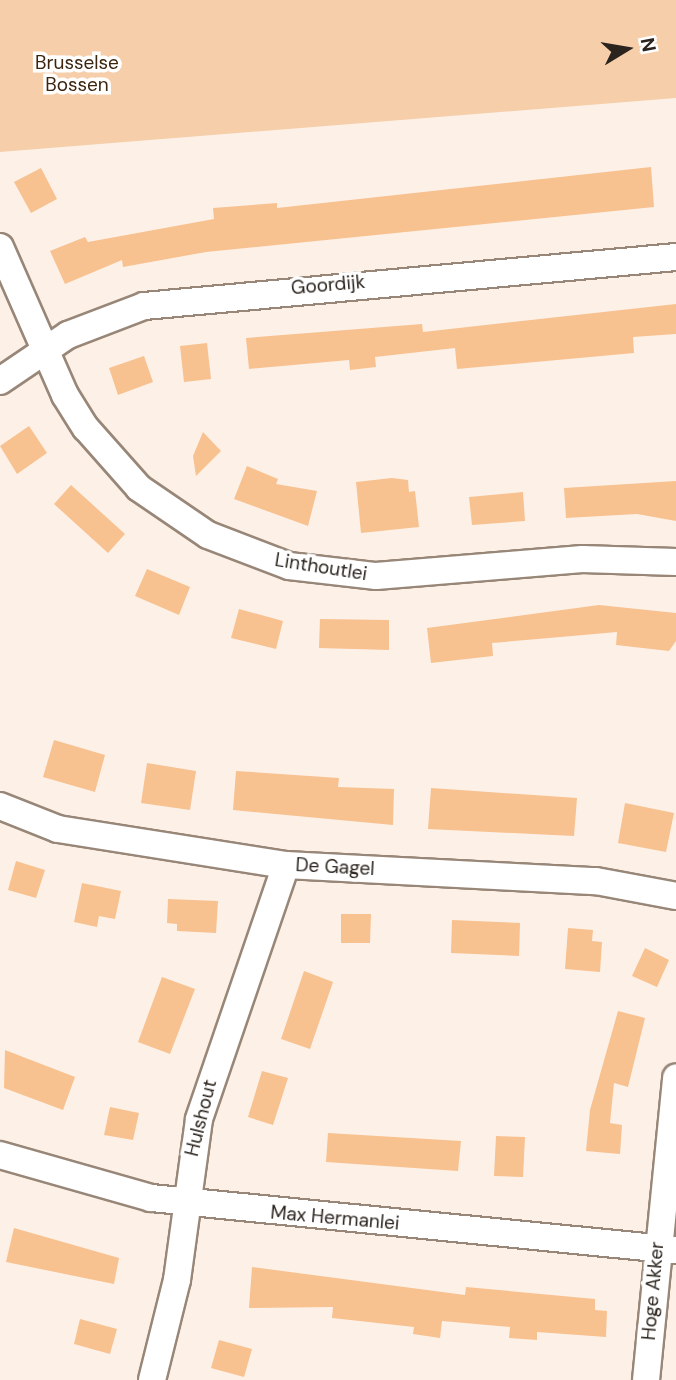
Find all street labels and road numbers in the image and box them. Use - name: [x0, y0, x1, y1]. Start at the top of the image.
- street label: Goordijk: [290, 270, 366, 300]
- street label: Linthoutlei: [273, 548, 369, 586]
- street label: De Gagel: [295, 854, 375, 880]
- street label: Hulshout: [180, 1077, 222, 1159]
- street label: Max Hermanlei: [270, 1201, 400, 1235]
- street label: Hoge Akker: [637, 1241, 669, 1341]

